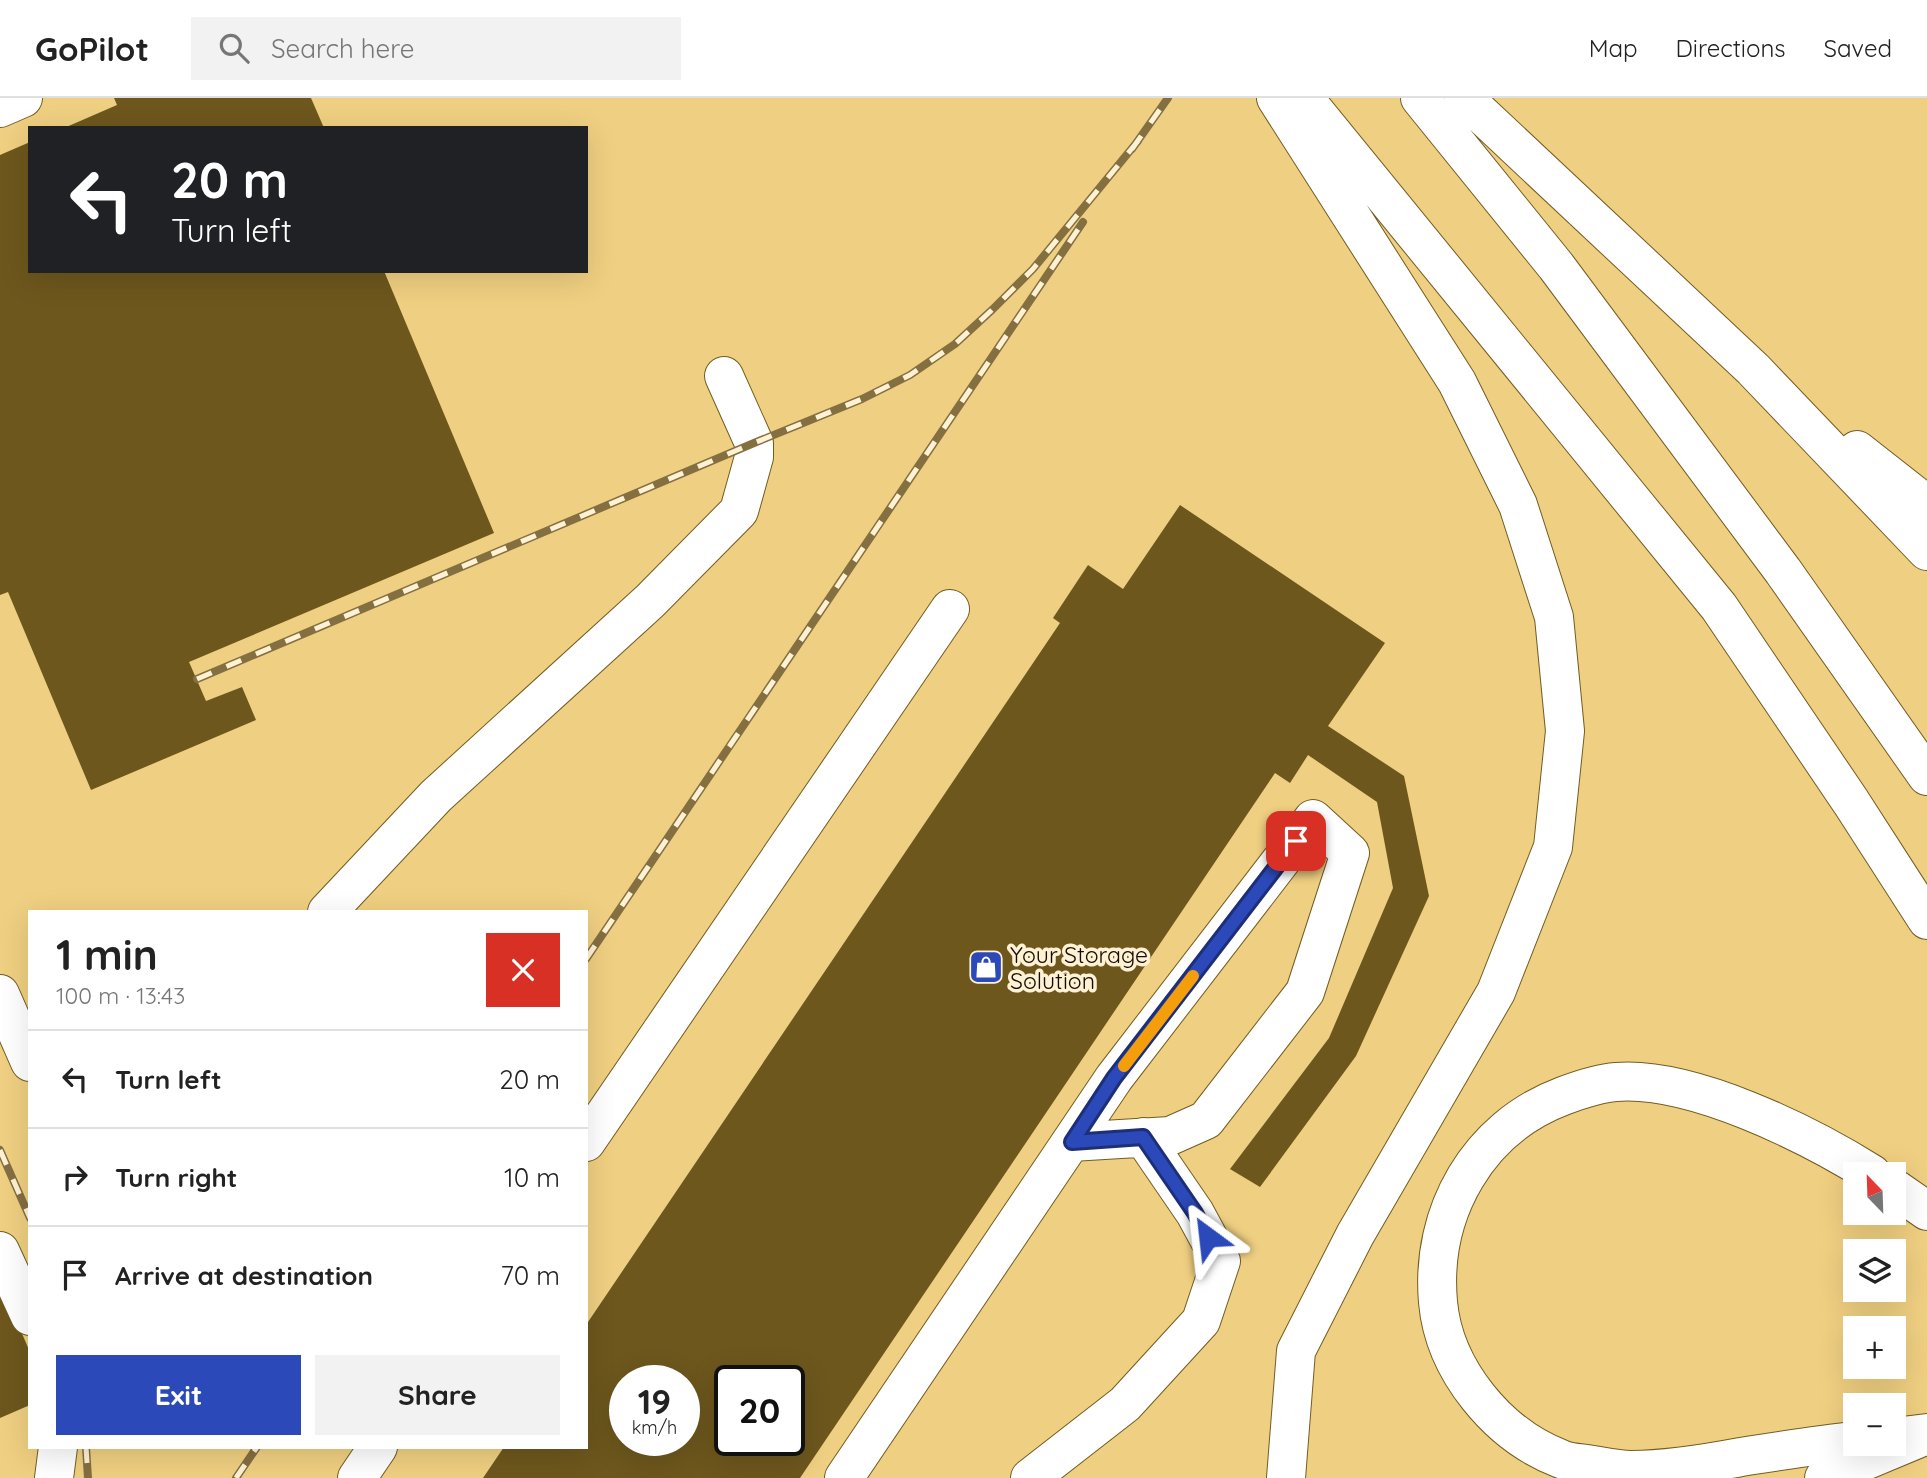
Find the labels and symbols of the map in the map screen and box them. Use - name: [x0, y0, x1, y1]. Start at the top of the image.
- pin: [1266, 811, 1326, 871]
- place label: Your Storage Solution: [1010, 940, 1148, 995]
- shop icon: Your Storage Solution: [967, 948, 1005, 986]
- north arrow: [1843, 1162, 1906, 1225]
- position arrow: [1171, 1200, 1245, 1274]
- speed limit sign: 20: [714, 1365, 805, 1456]

